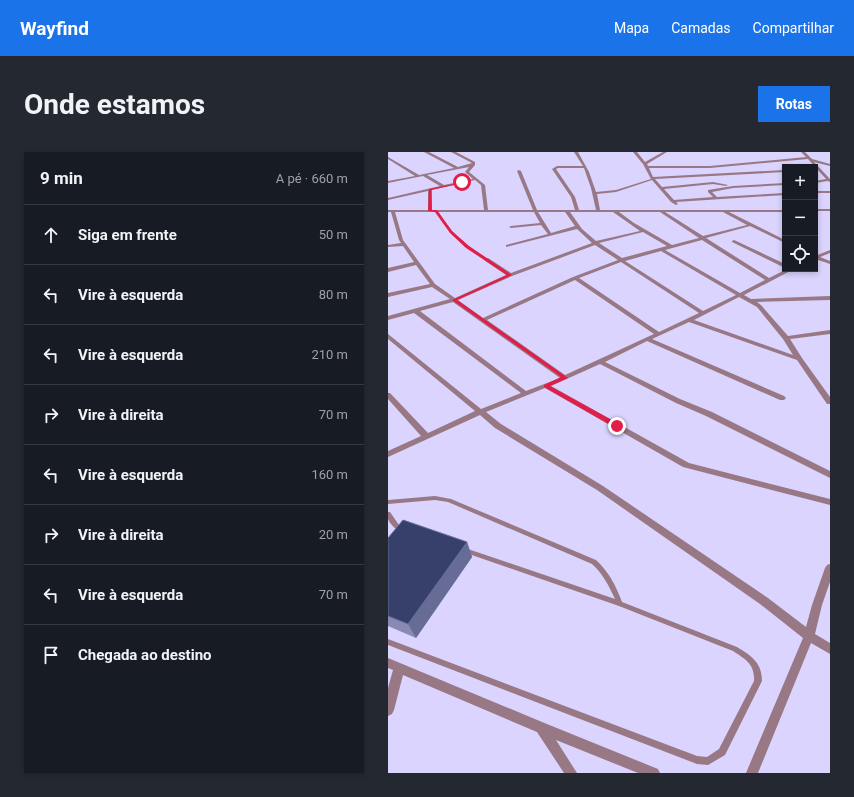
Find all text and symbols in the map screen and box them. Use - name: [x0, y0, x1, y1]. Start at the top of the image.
- text: Wayfind: [20, 17, 89, 40]
- text: Mapa: [614, 20, 649, 36]
- text: Camadas: [671, 20, 731, 36]
- text: Compartilhar: [753, 20, 834, 36]
- button: Rotas: [758, 86, 830, 122]
- text: Onde estamos: [24, 88, 205, 121]
- map controls: [782, 164, 818, 272]
- button: +: [782, 164, 818, 200]
- text: 9 min: [40, 168, 83, 188]
- text: A pé · 660 m: [276, 171, 348, 186]
- route start: [453, 173, 471, 191]
- button: −: [782, 200, 818, 236]
- icon: ahead: [40, 224, 62, 246]
- text: Siga em frente: [78, 226, 177, 244]
- text: 50 m: [319, 227, 348, 242]
- button: locate: [782, 236, 818, 272]
- icon: left: [40, 284, 62, 306]
- text: Vire à esquerda: [78, 286, 183, 304]
- text: 80 m: [319, 287, 348, 302]
- icon: left: [40, 344, 62, 366]
- text: Vire à esquerda: [78, 346, 183, 364]
- text: 210 m: [311, 347, 348, 362]
- icon: right: [40, 404, 62, 426]
- text: Vire à direita: [78, 406, 164, 424]
- text: 70 m: [319, 407, 348, 422]
- route end: [608, 417, 626, 435]
- icon: left: [40, 464, 62, 486]
- text: Vire à esquerda: [78, 466, 183, 484]
- text: 160 m: [311, 467, 348, 482]
- icon: right: [40, 524, 62, 546]
- text: Vire à direita: [78, 526, 164, 544]
- text: 20 m: [319, 527, 348, 542]
- icon: left: [40, 584, 62, 606]
- text: Vire à esquerda: [78, 586, 183, 604]
- text: 70 m: [319, 587, 348, 602]
- icon: arrive: [40, 644, 62, 666]
- text: Chegada ao destino: [78, 646, 212, 664]

